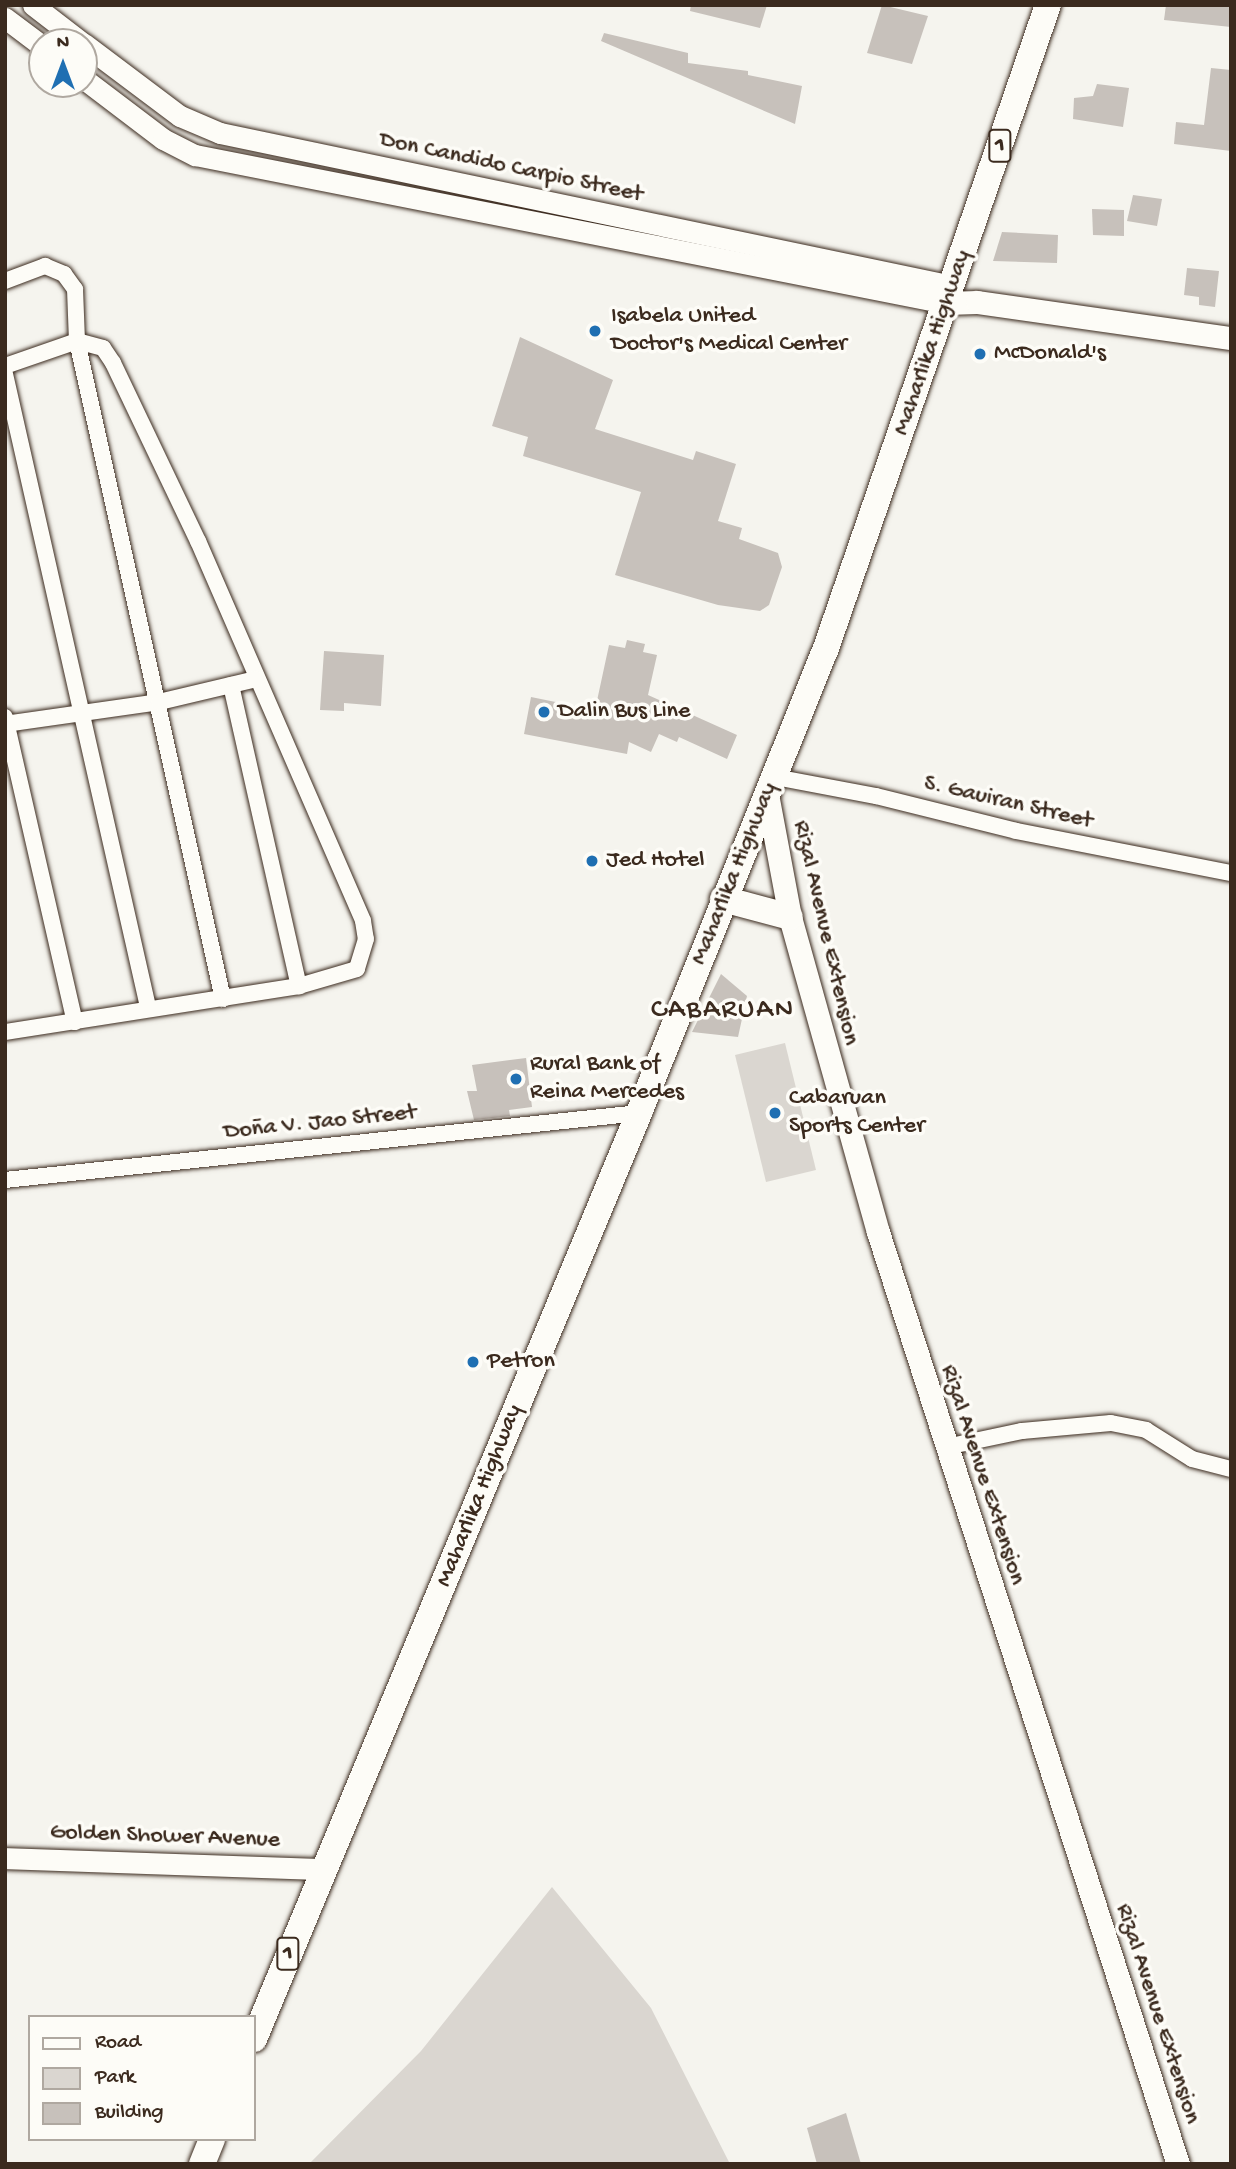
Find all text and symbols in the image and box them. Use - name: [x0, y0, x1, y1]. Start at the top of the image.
- north arrow: [28, 28, 98, 98]
- text: N: [57, 32, 69, 55]
- street label: Don Candido Carpio Street: [377, 126, 645, 210]
- road number: 1: [988, 127, 1012, 166]
- street label: Maharlika Highway: [888, 247, 978, 439]
- place label: Isabela United Doctor's Medical Center: [611, 303, 847, 359]
- marker: Isabela United Doctor's Medical Center: [585, 321, 605, 341]
- place label: McDonald's: [994, 340, 1106, 368]
- marker: McDonald's: [972, 346, 988, 362]
- place label: Dalin Bus Line: [558, 698, 690, 726]
- marker: Dalin Bus Line: [536, 704, 552, 720]
- street label: S. Gauiran Street: [921, 770, 1095, 836]
- street label: Maharlika Highway: [685, 779, 785, 969]
- street label: Rizal Avenue Extension: [785, 818, 865, 1048]
- place label: Jed Hotel: [606, 847, 704, 875]
- marker: Jed Hotel: [584, 853, 600, 869]
- district label: CABARUAN: [652, 994, 794, 1028]
- place label: Rural Bank of Reina Mercedes: [530, 1051, 684, 1107]
- marker: Rural Bank of Reina Mercedes: [508, 1071, 524, 1087]
- place label: Cabaruan Sports Center: [789, 1085, 925, 1141]
- street label: Doña V. Jao Street: [222, 1099, 418, 1147]
- marker: Cabaruan Sports Center: [767, 1105, 783, 1121]
- place label: Petron: [487, 1348, 555, 1376]
- marker: Petron: [465, 1354, 481, 1370]
- street label: Rizal Avenue Extension: [933, 1361, 1031, 1589]
- street label: Maharlika Highway: [430, 1401, 530, 1591]
- street label: Golden Shower Avenue: [49, 1819, 281, 1855]
- street label: Rizal Avenue Extension: [1108, 1900, 1206, 2128]
- road number: 1: [276, 1935, 300, 1974]
- legend: [28, 2015, 256, 2141]
- text: Road: [95, 2031, 141, 2056]
- text: Park: [95, 2066, 135, 2091]
- text: Building: [95, 2101, 164, 2126]

